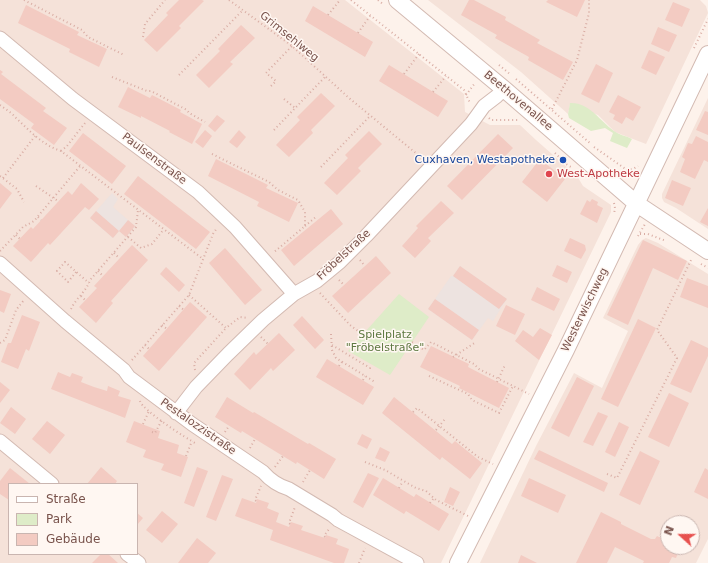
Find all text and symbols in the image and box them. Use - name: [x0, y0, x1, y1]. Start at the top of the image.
- street label: Grimsehlweg: [257, 9, 321, 65]
- street label: Beethovenallee: [481, 68, 555, 134]
- street label: Paulsenstraße: [119, 130, 189, 188]
- place label: Cuxhaven, Westapotheke: [415, 153, 555, 167]
- marker: Cuxhaven, Westapotheke: [558, 155, 568, 165]
- place label: West-Apotheke: [557, 167, 640, 181]
- marker: West-Apotheke: [544, 169, 554, 179]
- street label: Fröbelstraße: [315, 227, 373, 283]
- street label: Westerwischweg: [559, 266, 611, 354]
- park label: Spielplatz "Fröbelstraße": [346, 328, 424, 354]
- street label: Pestalozzistraße: [158, 396, 238, 458]
- legend: [8, 483, 138, 555]
- text: Straße: [46, 492, 86, 506]
- text: Park: [46, 512, 72, 526]
- north arrow: [660, 515, 700, 555]
- text: N: [662, 524, 677, 538]
- text: Gebäude: [46, 532, 100, 546]

